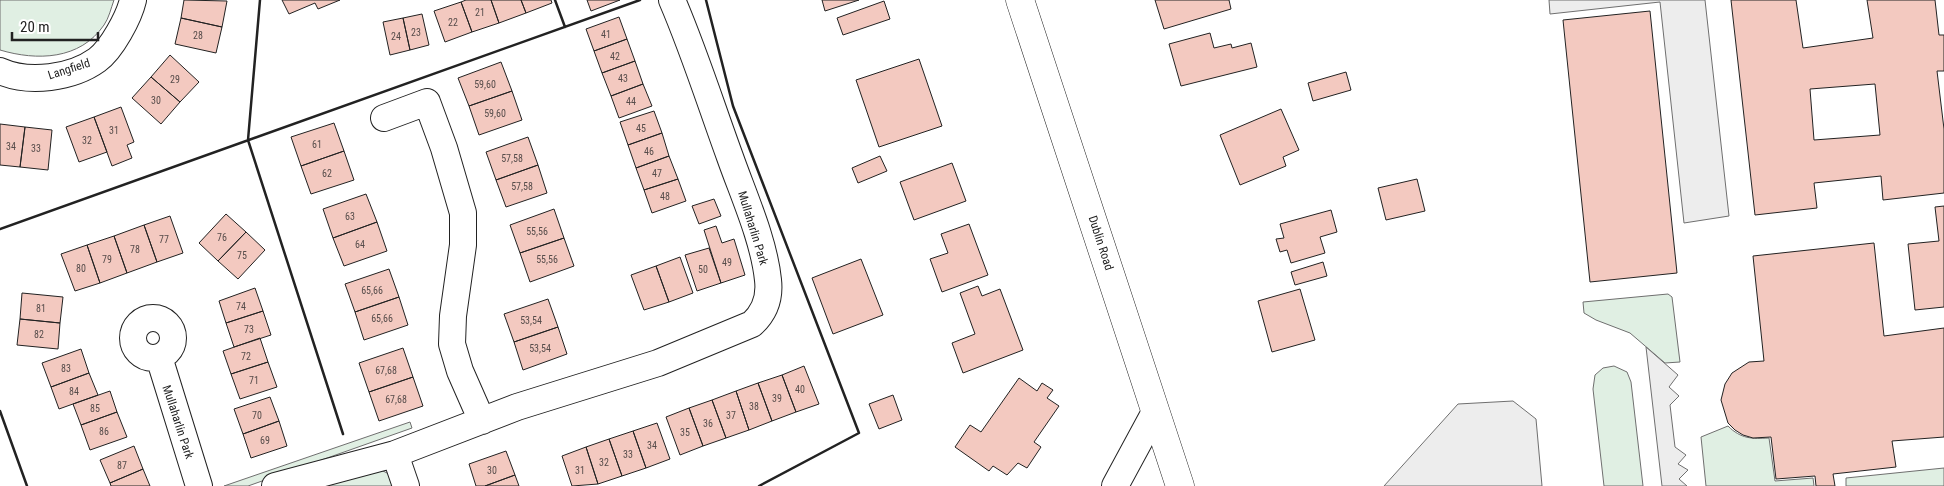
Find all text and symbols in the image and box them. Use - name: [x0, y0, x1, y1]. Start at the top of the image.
- house number: 21: [475, 7, 485, 18]
- scale bar: [12, 10, 99, 42]
- house number: 22: [448, 17, 458, 28]
- text: 20 m: [20, 18, 50, 36]
- house number: 23: [411, 27, 421, 38]
- house number: 41: [601, 29, 611, 40]
- house number: 28: [193, 30, 203, 41]
- house number: 24: [391, 31, 401, 42]
- house number: 42: [610, 51, 620, 62]
- street label: Langfield: [46, 56, 92, 82]
- house number: 43: [618, 73, 628, 84]
- house number: 29: [170, 74, 180, 85]
- house number: 59,60: [474, 79, 496, 90]
- house number: 30: [151, 95, 161, 106]
- house number: 44: [626, 96, 636, 107]
- house number: 59,60: [484, 108, 506, 119]
- house number: 45: [636, 123, 646, 134]
- house number: 31: [109, 125, 119, 136]
- house number: 32: [82, 135, 92, 146]
- house number: 61: [312, 139, 322, 150]
- house number: 34: [6, 141, 16, 152]
- house number: 33: [31, 143, 41, 154]
- house number: 46: [644, 146, 654, 157]
- house number: 57,58: [501, 153, 523, 164]
- house number: 62: [322, 168, 332, 179]
- house number: 47: [652, 168, 662, 179]
- house number: 57,58: [511, 181, 533, 192]
- street label: Mullaharlin Park: [735, 189, 771, 267]
- house number: 48: [660, 191, 670, 202]
- house number: 63: [345, 211, 355, 222]
- street label: Dublin Road: [1086, 214, 1116, 272]
- house number: 55,56: [526, 226, 548, 237]
- house number: 76: [217, 232, 227, 243]
- house number: 77: [159, 234, 169, 245]
- house number: 64: [355, 239, 365, 250]
- house number: 78: [130, 244, 140, 255]
- house number: 75: [237, 250, 247, 261]
- house number: 79: [102, 254, 112, 265]
- house number: 55,56: [536, 254, 558, 265]
- house number: 49: [722, 257, 732, 268]
- house number: 80: [76, 263, 86, 274]
- house number: 50: [698, 264, 708, 275]
- house number: 65,66: [361, 285, 383, 296]
- house number: 74: [236, 301, 246, 312]
- house number: 81: [36, 303, 46, 314]
- house number: 65,66: [371, 313, 393, 324]
- house number: 53,54: [520, 315, 542, 326]
- house number: 73: [244, 324, 254, 335]
- house number: 82: [34, 329, 44, 340]
- house number: 53,54: [529, 343, 551, 354]
- house number: 72: [241, 351, 251, 362]
- house number: 83: [61, 363, 71, 374]
- house number: 67,68: [375, 365, 397, 376]
- house number: 71: [249, 375, 259, 386]
- street label: Mullaharlin Park: [159, 383, 197, 461]
- house number: 40: [795, 384, 805, 395]
- house number: 84: [69, 386, 79, 397]
- house number: 39: [772, 393, 782, 404]
- house number: 67,68: [385, 394, 407, 405]
- house number: 38: [749, 401, 759, 412]
- house number: 85: [90, 403, 100, 414]
- house number: 70: [252, 410, 262, 421]
- house number: 37: [726, 410, 736, 421]
- house number: 36: [703, 418, 713, 429]
- house number: 86: [99, 426, 109, 437]
- house number: 35: [680, 427, 690, 438]
- house number: 69: [260, 435, 270, 446]
- house number: 34: [647, 440, 657, 451]
- house number: 33: [623, 449, 633, 460]
- house number: 32: [599, 457, 609, 468]
- house number: 87: [117, 460, 127, 471]
- house number: 30: [487, 465, 497, 476]
- house number: 31: [575, 465, 585, 476]

